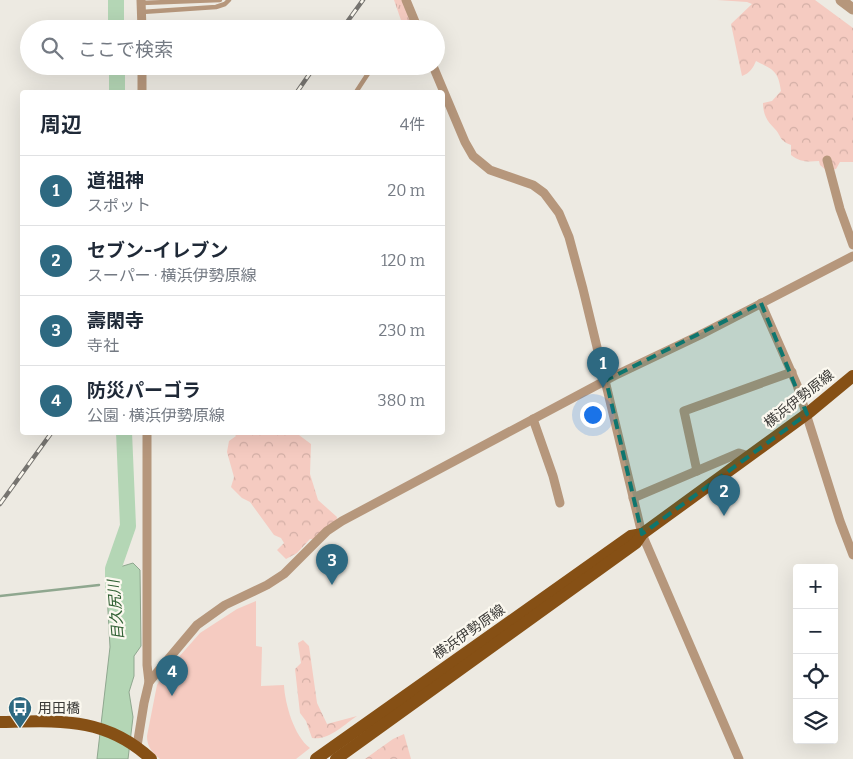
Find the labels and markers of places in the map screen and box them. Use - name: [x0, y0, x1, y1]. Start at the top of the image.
- pin: 1: [587, 347, 619, 388]
- pin: 2: [708, 475, 740, 516]
- pin: 3: [316, 544, 348, 585]
- pin: 4: [156, 655, 188, 696]
- bus stop icon: 用田橋: [7, 695, 33, 729]
- place label: 用田橋: [38, 700, 80, 717]

